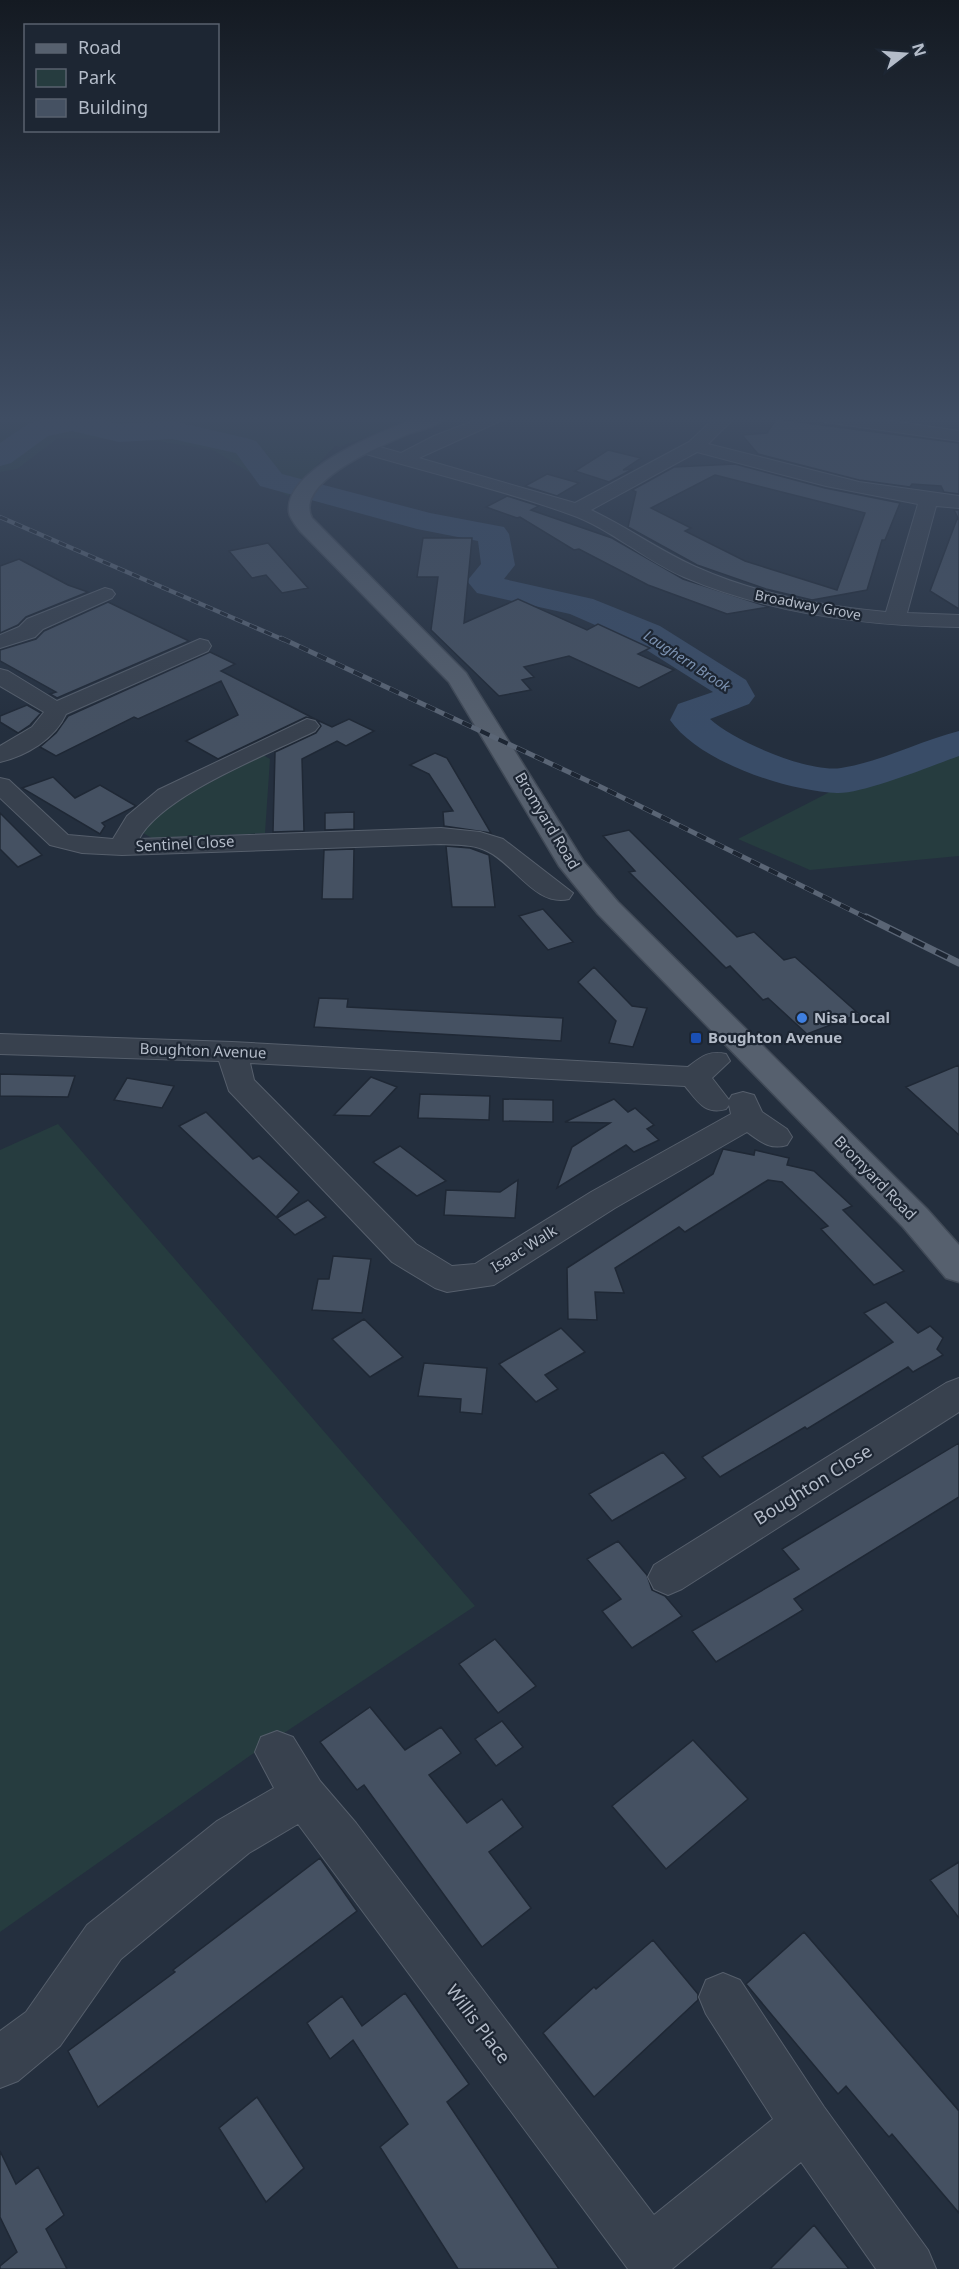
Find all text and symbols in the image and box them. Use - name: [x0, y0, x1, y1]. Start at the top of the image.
- legend: [24, 24, 219, 132]
- north arrow: [875, 24, 935, 84]
- text: Road: [78, 35, 121, 59]
- text: N: [907, 40, 932, 59]
- text: Park: [78, 65, 116, 89]
- text: Building: [78, 95, 148, 119]
- street label: Broadway Grove: [753, 585, 863, 624]
- water label: Laughern Brook: [640, 625, 735, 696]
- street label: Bromyard Road: [511, 768, 585, 873]
- street label: Sentinel Close: [135, 830, 235, 856]
- place label: Nisa Local: [814, 1007, 890, 1027]
- marker: Nisa Local: [795, 1011, 809, 1025]
- place label: Boughton Avenue: [708, 1027, 842, 1047]
- marker: Boughton Avenue: [689, 1031, 703, 1045]
- street label: Boughton Avenue: [139, 1038, 267, 1062]
- street label: Bromyard Road: [830, 1131, 921, 1224]
- street label: Isaac Walk: [487, 1220, 560, 1276]
- street label: Boughton Close: [749, 1438, 876, 1530]
- street label: Willis Place: [441, 1979, 516, 2068]

